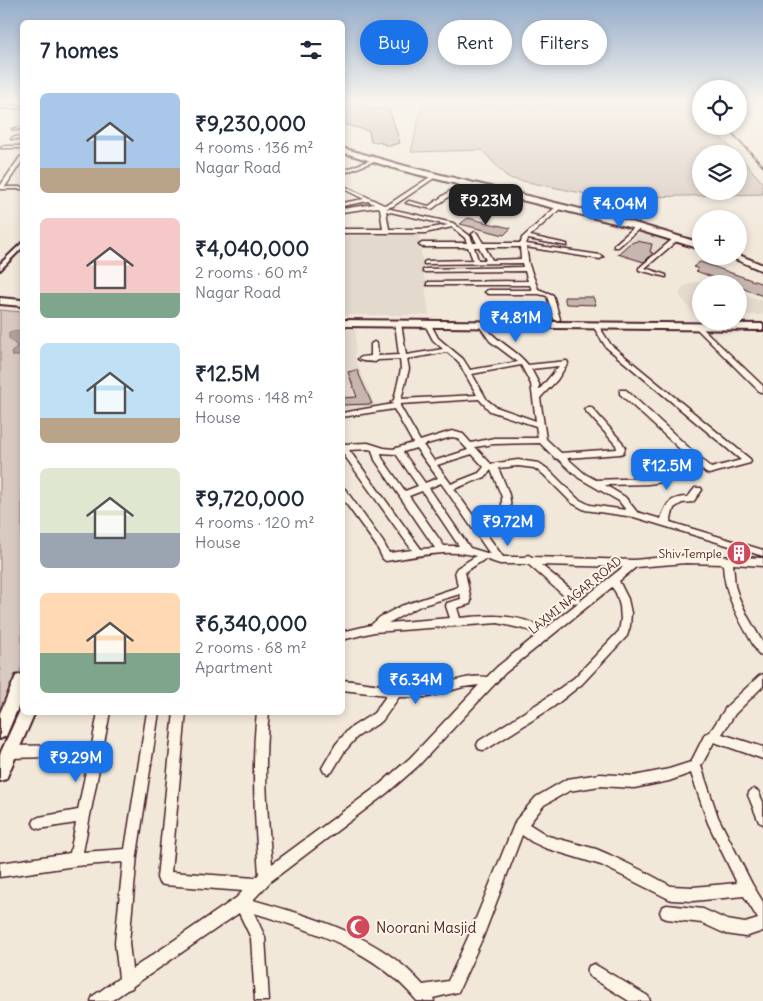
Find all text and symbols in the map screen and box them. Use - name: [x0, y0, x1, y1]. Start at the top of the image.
- chip: Buy: [360, 20, 428, 65]
- chip: Rent: [438, 20, 512, 65]
- chip: Filters: [522, 20, 607, 65]
- icon: filters: [297, 36, 325, 64]
- text: 7 homes: [40, 37, 119, 64]
- map controls: [692, 80, 747, 330]
- button: locate: [692, 80, 747, 135]
- text: ₹9,230,000: [195, 110, 306, 137]
- icon: home: [80, 113, 140, 173]
- text: 4 rooms · 136 m²: [195, 137, 313, 157]
- button: layers: [692, 145, 747, 200]
- text: Nagar Road: [195, 157, 281, 177]
- pin: ₹9.23M: [445, 184, 527, 226]
- pin: ₹4.04M: [579, 186, 661, 229]
- text: ₹9.23M: [460, 190, 512, 210]
- text: ₹4.04M: [593, 193, 647, 213]
- button: +: [692, 210, 747, 265]
- text: ₹4,040,000: [195, 235, 309, 262]
- icon: home: [80, 238, 140, 298]
- text: 2 rooms · 60 m²: [195, 262, 308, 282]
- button: −: [692, 275, 747, 330]
- text: Nagar Road: [195, 282, 281, 302]
- pin: ₹4.81M: [475, 300, 557, 343]
- text: ₹4.81M: [491, 307, 541, 327]
- text: ₹12.5M: [195, 360, 260, 387]
- icon: home: [80, 363, 140, 423]
- text: 4 rooms · 148 m²: [195, 387, 314, 407]
- text: House: [195, 407, 241, 427]
- pin: ₹12.5M: [626, 448, 708, 491]
- text: ₹12.5M: [642, 455, 692, 475]
- text: ₹9,720,000: [195, 485, 305, 512]
- icon: home: [80, 488, 140, 548]
- pin: ₹9.72M: [467, 504, 549, 547]
- text: ₹9.72M: [483, 511, 533, 531]
- text: 4 rooms · 120 m²: [195, 512, 314, 532]
- text: House: [195, 532, 241, 552]
- building icon: Shiv Temple: [726, 540, 752, 566]
- place label: Shiv Temple: [659, 546, 722, 561]
- street label: LAXMI NAGAR ROAD: [525, 553, 625, 637]
- text: ₹6,340,000: [195, 610, 307, 637]
- icon: home: [80, 613, 140, 673]
- text: 2 rooms · 68 m²: [195, 637, 307, 657]
- text: Apartment: [195, 657, 273, 677]
- pin: ₹6.34M: [375, 662, 457, 705]
- text: ₹6.34M: [389, 669, 443, 689]
- pin: ₹9.29M: [35, 740, 117, 783]
- text: ₹9.29M: [50, 747, 102, 767]
- mosque icon: Noorani Masjid: [345, 914, 371, 940]
- place label: Noorani Masjid: [376, 918, 476, 937]

